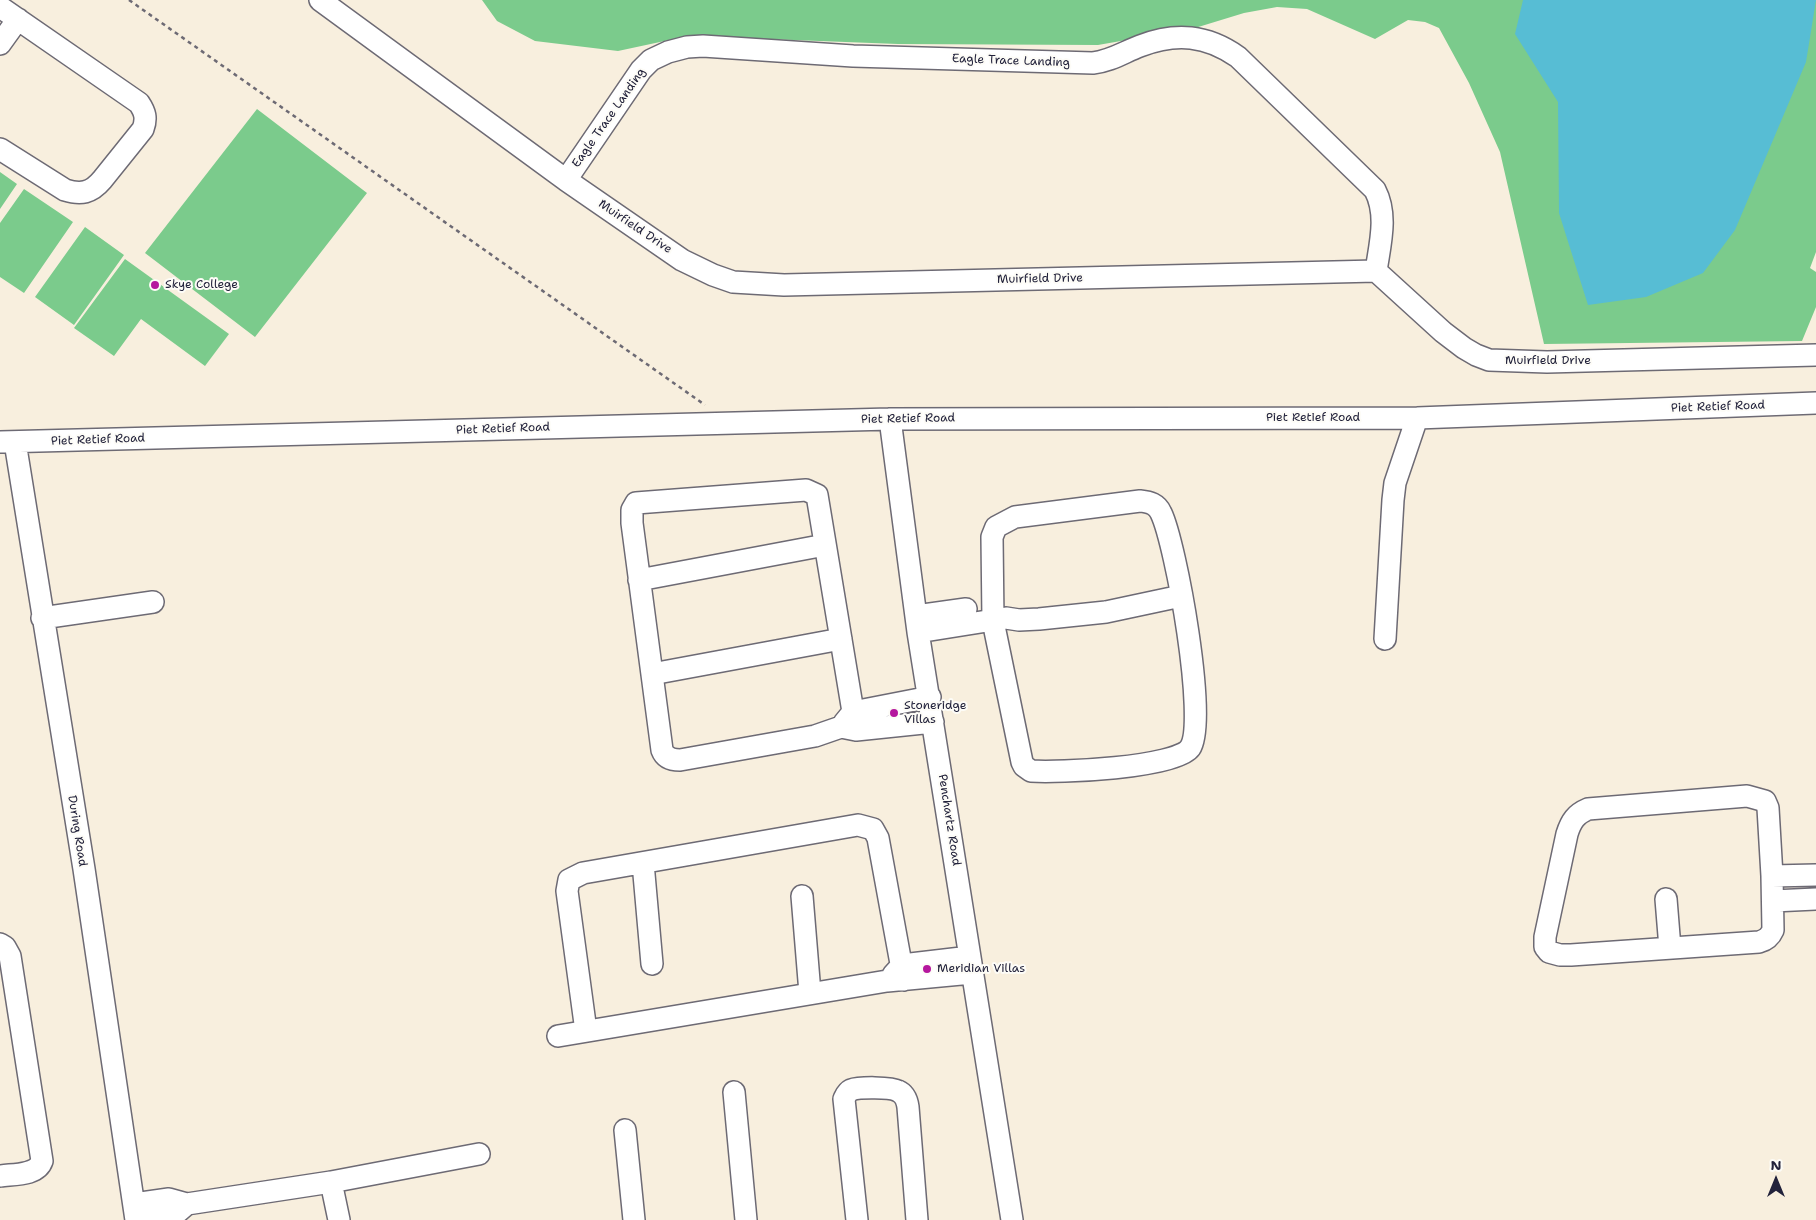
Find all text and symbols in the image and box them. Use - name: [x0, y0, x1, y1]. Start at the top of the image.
- street label: Eagle Trace Landing: [952, 52, 1070, 70]
- street label: Eagle Trace Landing: [569, 65, 649, 171]
- street label: Muirfield Drive: [595, 197, 675, 257]
- street label: Muirfield Drive: [997, 271, 1083, 287]
- place label: Skye College: [165, 278, 238, 292]
- marker: Skye College: [149, 279, 161, 291]
- street label: Muirfield Drive: [1505, 354, 1591, 368]
- street label: Piet Retief Road: [1671, 398, 1765, 416]
- street label: Piet Retief Road: [861, 411, 955, 427]
- street label: Piet Retief Road: [1266, 411, 1360, 425]
- street label: Piet Retief Road: [456, 420, 550, 438]
- street label: Piet Retief Road: [51, 431, 145, 449]
- place label: Stoneridge Villas: [904, 699, 967, 727]
- marker: Stoneridge Villas: [888, 707, 900, 719]
- street label: Penchartz Road: [935, 773, 963, 867]
- street label: During Road: [64, 794, 90, 868]
- place label: Meridian Villas: [937, 962, 1025, 976]
- marker: Meridian Villas: [921, 963, 933, 975]
- north arrow: [1751, 1155, 1801, 1205]
- text: N: [1770, 1156, 1782, 1174]

